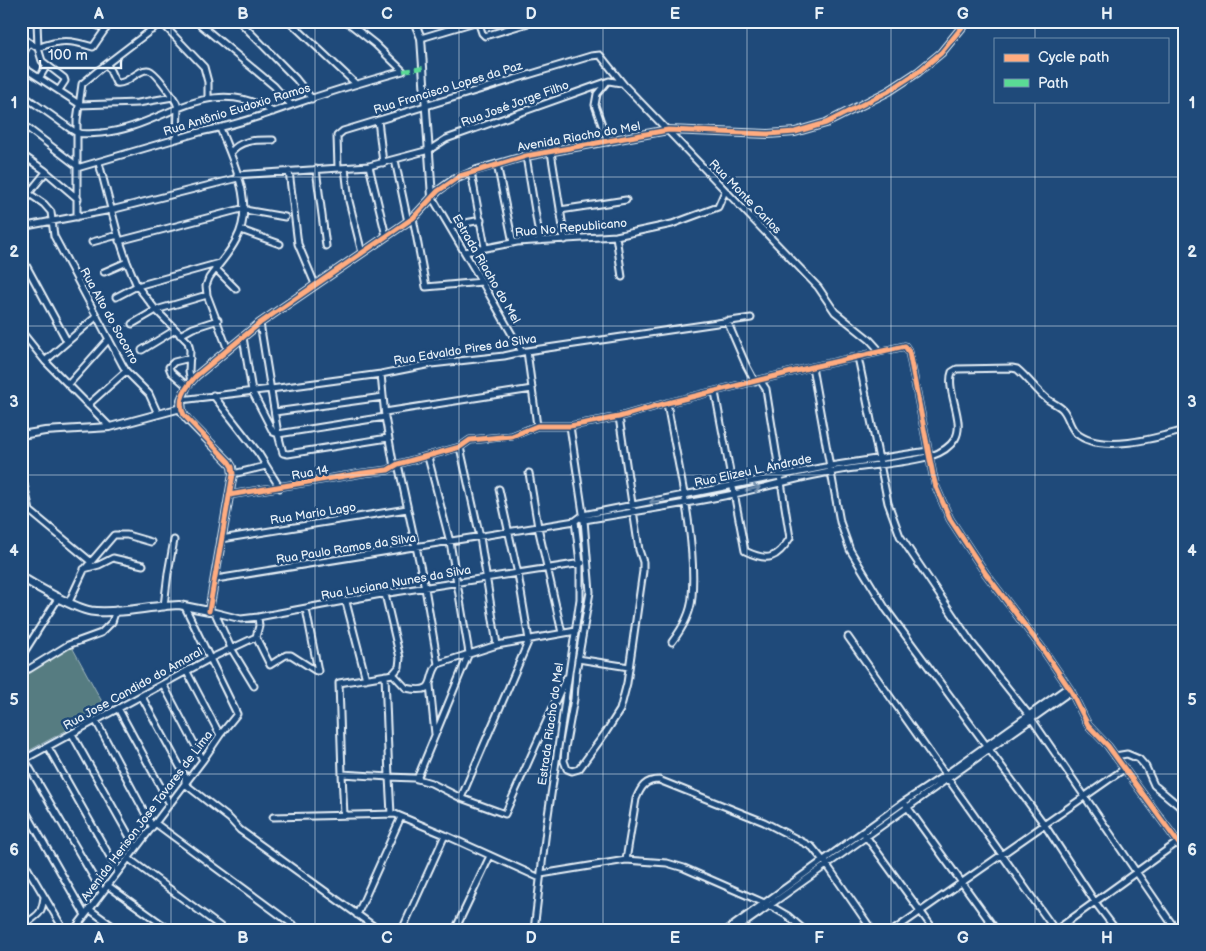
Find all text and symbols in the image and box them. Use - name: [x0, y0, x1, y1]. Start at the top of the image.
- text: A: [93, 5, 104, 24]
- text: B: [237, 5, 249, 24]
- text: C: [381, 5, 393, 24]
- text: D: [525, 5, 537, 24]
- text: E: [670, 5, 680, 24]
- text: F: [814, 5, 824, 24]
- text: G: [957, 5, 969, 24]
- text: H: [1101, 5, 1113, 24]
- scale bar: [40, 38, 121, 70]
- legend: [994, 38, 1168, 102]
- text: 100 m: [48, 46, 88, 65]
- text: Cycle path: [1038, 48, 1109, 67]
- street label: Rua Francisco Lopes da Paz: [372, 58, 524, 118]
- text: Path: [1038, 74, 1068, 93]
- street label: Rua José Jorge Filho: [459, 77, 571, 130]
- street label: Rua Antônio Eudoxio Ramos: [162, 80, 312, 140]
- text: 1: [11, 94, 17, 113]
- text: 1: [1189, 94, 1195, 113]
- street label: Avenida Riacho do Mel: [516, 119, 642, 155]
- street label: Rua Monte Carlos: [706, 157, 784, 237]
- street label: Estrada Riacho do Mel: [449, 212, 523, 326]
- street label: Rua No Republicano: [514, 216, 628, 240]
- text: 2: [9, 243, 19, 262]
- text: 2: [1187, 243, 1197, 262]
- street label: Rua Alto do Socorro: [76, 265, 142, 367]
- street label: Rua Edvaldo Pires da Silva: [392, 331, 538, 369]
- text: 3: [9, 393, 19, 412]
- text: 3: [1187, 393, 1197, 412]
- street label: Rua Elizeu L. Andrade: [693, 451, 813, 491]
- street label: Rua 14: [290, 462, 330, 484]
- one-way arrow: [744, 484, 760, 493]
- one-way arrow: [649, 496, 665, 506]
- street label: Rua Mario Lago: [269, 500, 357, 528]
- street label: Rua Paulo Ramos da Silva: [275, 530, 417, 567]
- text: 4: [9, 542, 19, 561]
- text: 4: [1187, 542, 1197, 561]
- street label: Rua Luciana Nunes da Silva: [320, 562, 472, 604]
- street label: Rua Jose Candido do Amaral: [61, 644, 205, 734]
- street label: Estrada Riacho do Mel: [535, 662, 567, 786]
- text: 5: [9, 691, 19, 710]
- text: 5: [1187, 691, 1197, 710]
- street label: Avenida Herison Jose Tavares de Lima: [78, 728, 216, 904]
- text: 6: [9, 841, 19, 860]
- text: 6: [1187, 841, 1197, 860]
- text: A: [93, 929, 104, 948]
- text: B: [237, 929, 249, 948]
- text: C: [381, 929, 393, 948]
- text: D: [525, 929, 537, 948]
- text: E: [670, 929, 680, 948]
- text: F: [814, 929, 824, 948]
- text: G: [957, 929, 969, 948]
- text: H: [1101, 929, 1113, 948]

